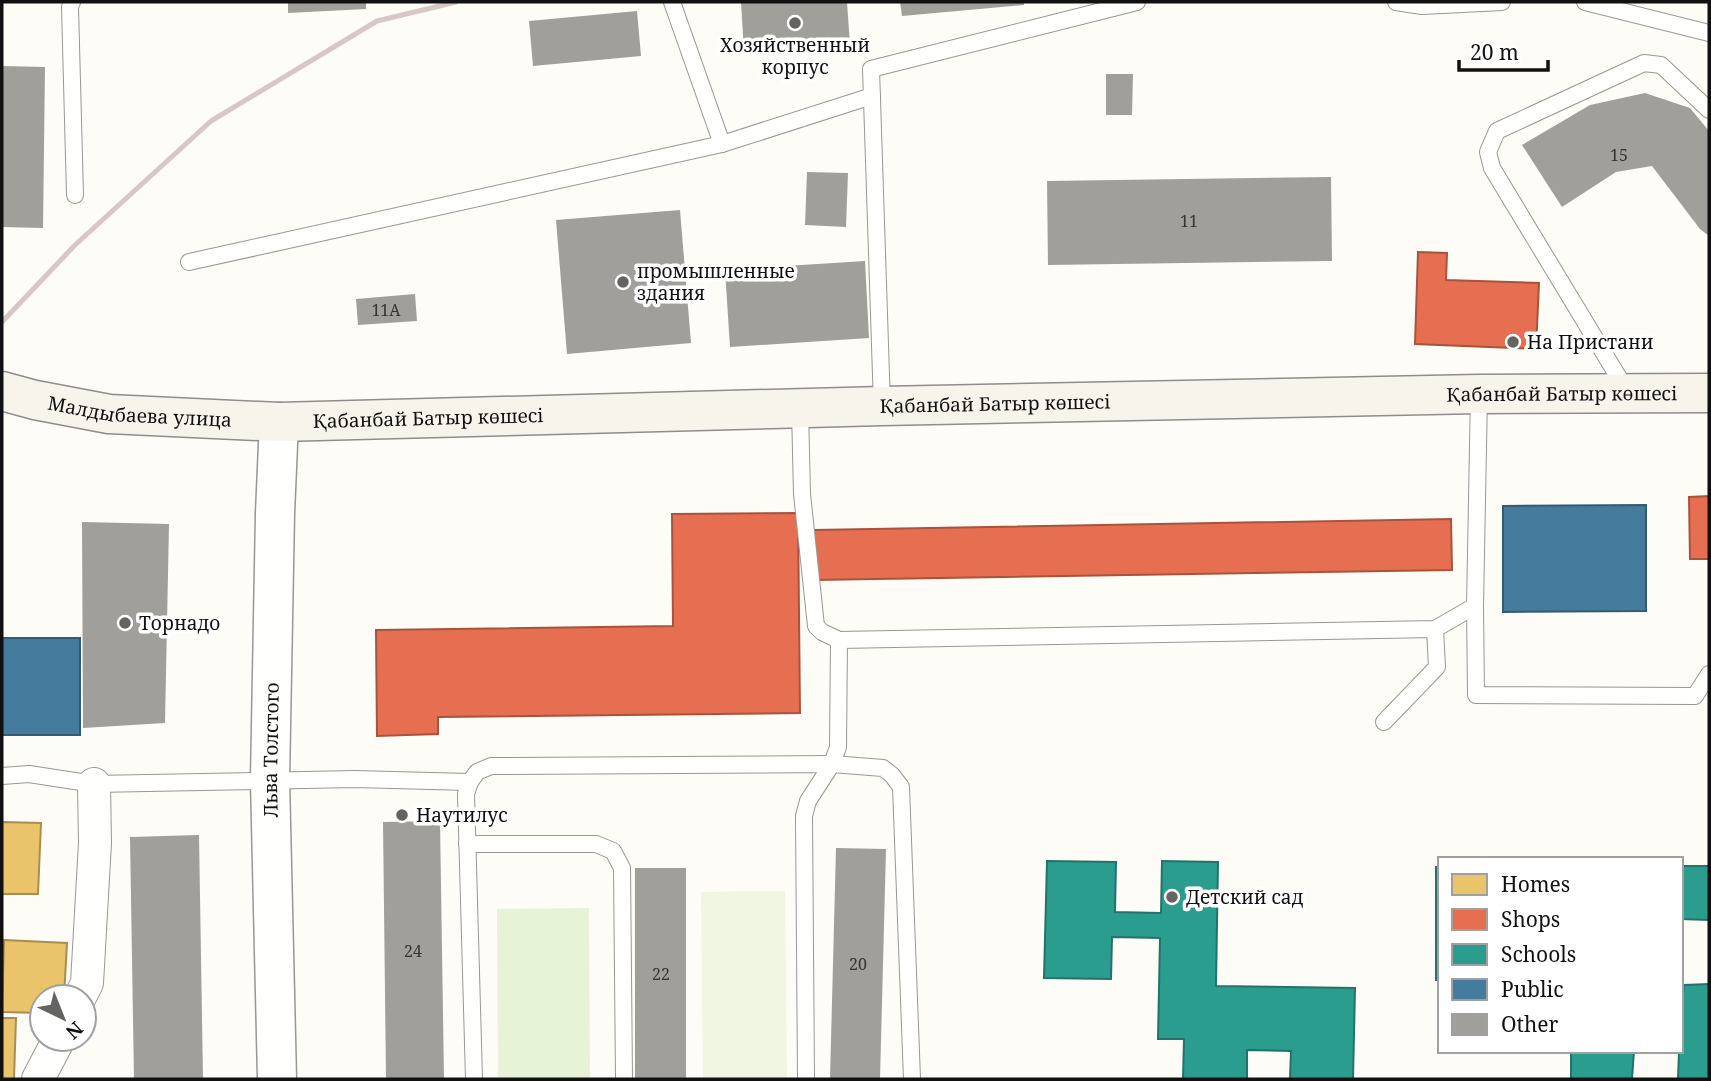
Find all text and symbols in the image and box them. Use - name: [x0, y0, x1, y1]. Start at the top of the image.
- marker: Хозяйственный корпус: [787, 15, 803, 31]
- scale bar: [1459, 28, 1548, 72]
- place label: Хозяйственный корпус: [720, 32, 870, 80]
- text: 20 m: [1470, 38, 1519, 66]
- house number: 15: [1610, 144, 1628, 166]
- house number: 11: [1180, 210, 1198, 232]
- place label: промышленные здания: [637, 258, 795, 306]
- marker: промышленные здания: [615, 274, 631, 290]
- house number: 11А: [371, 299, 401, 321]
- place label: На Пристани: [1527, 329, 1654, 355]
- marker: На Пристани: [1505, 334, 1521, 350]
- street label: Қабанбай Батыр көшесі: [1446, 380, 1678, 408]
- street label: Қабанбай Батыр көшесі: [879, 388, 1111, 419]
- street label: Малдыбаева улица: [46, 390, 233, 433]
- street label: Қабанбай Батыр көшесі: [312, 402, 544, 434]
- place label: Торнадо: [139, 610, 220, 636]
- marker: Торнадо: [117, 615, 133, 631]
- street label: Льва Толстого: [257, 682, 285, 818]
- place label: Наутилус: [416, 802, 508, 828]
- marker: Наутилус: [394, 807, 410, 823]
- legend: [1438, 857, 1683, 1053]
- text: Homes: [1501, 870, 1570, 898]
- place label: Детский сад: [1186, 884, 1304, 910]
- marker: Детский сад: [1164, 889, 1180, 905]
- text: Shops: [1501, 905, 1560, 933]
- house number: 24: [404, 940, 422, 962]
- text: Schools: [1501, 940, 1576, 968]
- house number: 20: [849, 953, 867, 975]
- house number: 22: [652, 963, 670, 985]
- text: Public: [1501, 975, 1563, 1003]
- north arrow: [28, 983, 98, 1053]
- text: Other: [1501, 1010, 1559, 1038]
- text: N: [60, 1016, 89, 1045]

